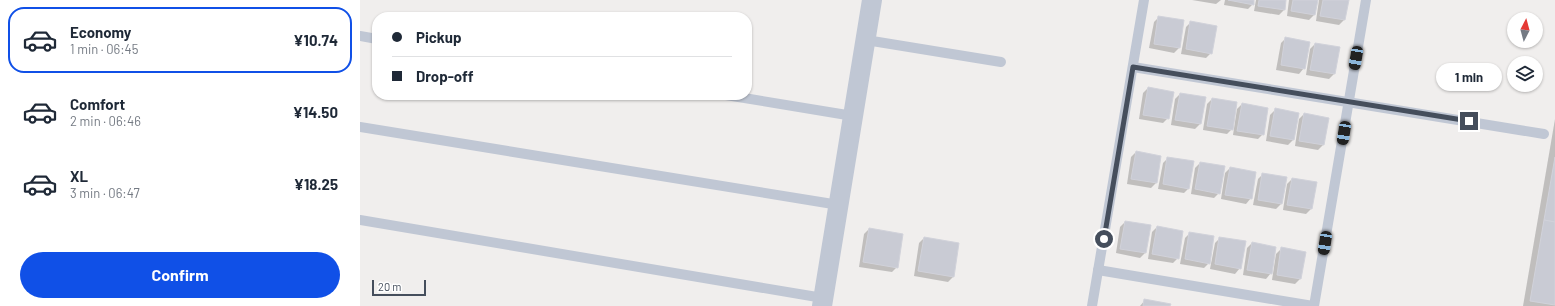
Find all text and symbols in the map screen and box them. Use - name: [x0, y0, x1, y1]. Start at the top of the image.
- north arrow: [1507, 12, 1543, 48]
- map controls: [1507, 12, 1543, 92]
- icon: car: [22, 22, 58, 58]
- text: Economy: [70, 23, 131, 41]
- text: Pickup: [416, 28, 462, 46]
- text: ¥10.74: [293, 31, 338, 49]
- text: 1 min · 06:45: [70, 41, 138, 57]
- car: [1348, 45, 1364, 71]
- button: layers: [1507, 56, 1543, 92]
- callout: 1 min: [1436, 63, 1502, 91]
- text: Drop-off: [416, 67, 474, 85]
- text: 1 min: [1455, 69, 1483, 85]
- icon: car: [22, 94, 58, 130]
- text: Comfort: [70, 95, 125, 113]
- text: ¥14.50: [293, 103, 338, 121]
- route end: [1460, 112, 1478, 130]
- text: 2 min · 06:46: [70, 113, 141, 129]
- car: [1336, 120, 1352, 146]
- icon: car: [22, 166, 58, 202]
- text: XL: [70, 167, 88, 185]
- text: ¥18.25: [294, 175, 338, 193]
- text: 3 min · 06:47: [70, 185, 140, 201]
- route start: [1095, 230, 1113, 248]
- car: [1317, 230, 1333, 256]
- button: Confirm: [20, 252, 340, 298]
- scale bar: [372, 278, 426, 297]
- text: 20 m: [378, 280, 401, 293]

